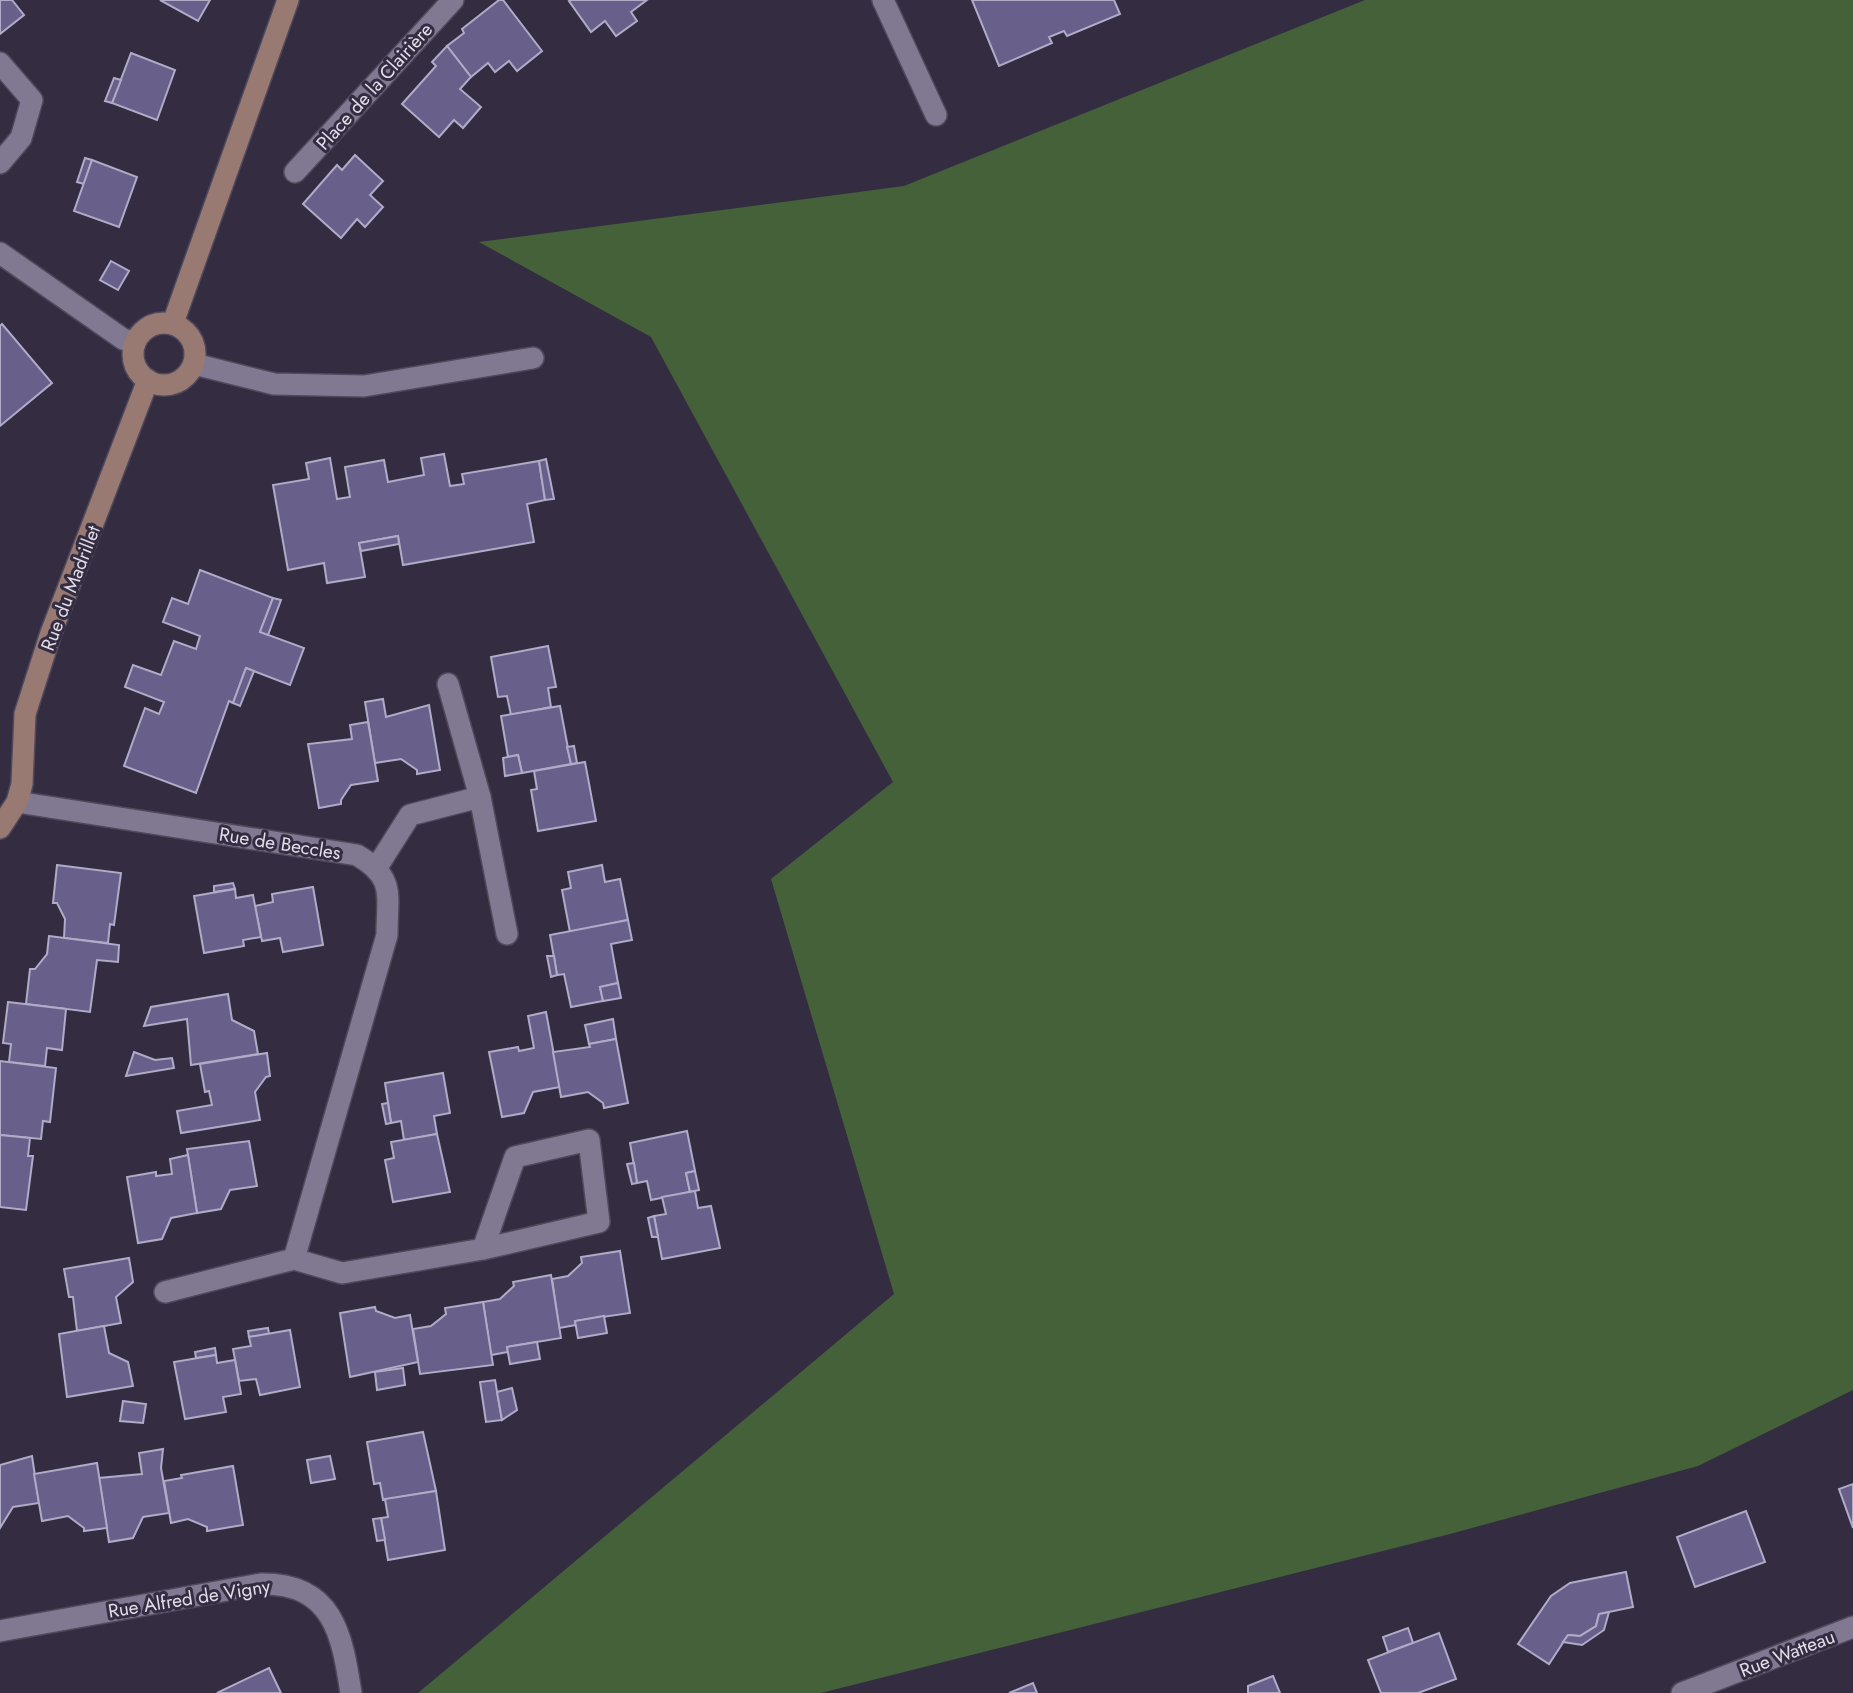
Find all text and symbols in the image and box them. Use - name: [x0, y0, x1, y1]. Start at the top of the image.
- street label: Place de la Clairière: [310, 17, 439, 156]
- street label: Rue du Madrillet: [34, 521, 107, 655]
- street label: Rue de Beccles: [217, 821, 343, 866]
- street label: Rue Alfred de Vigny: [106, 1572, 273, 1625]
- street label: Rue Watteau: [1736, 1623, 1839, 1684]

